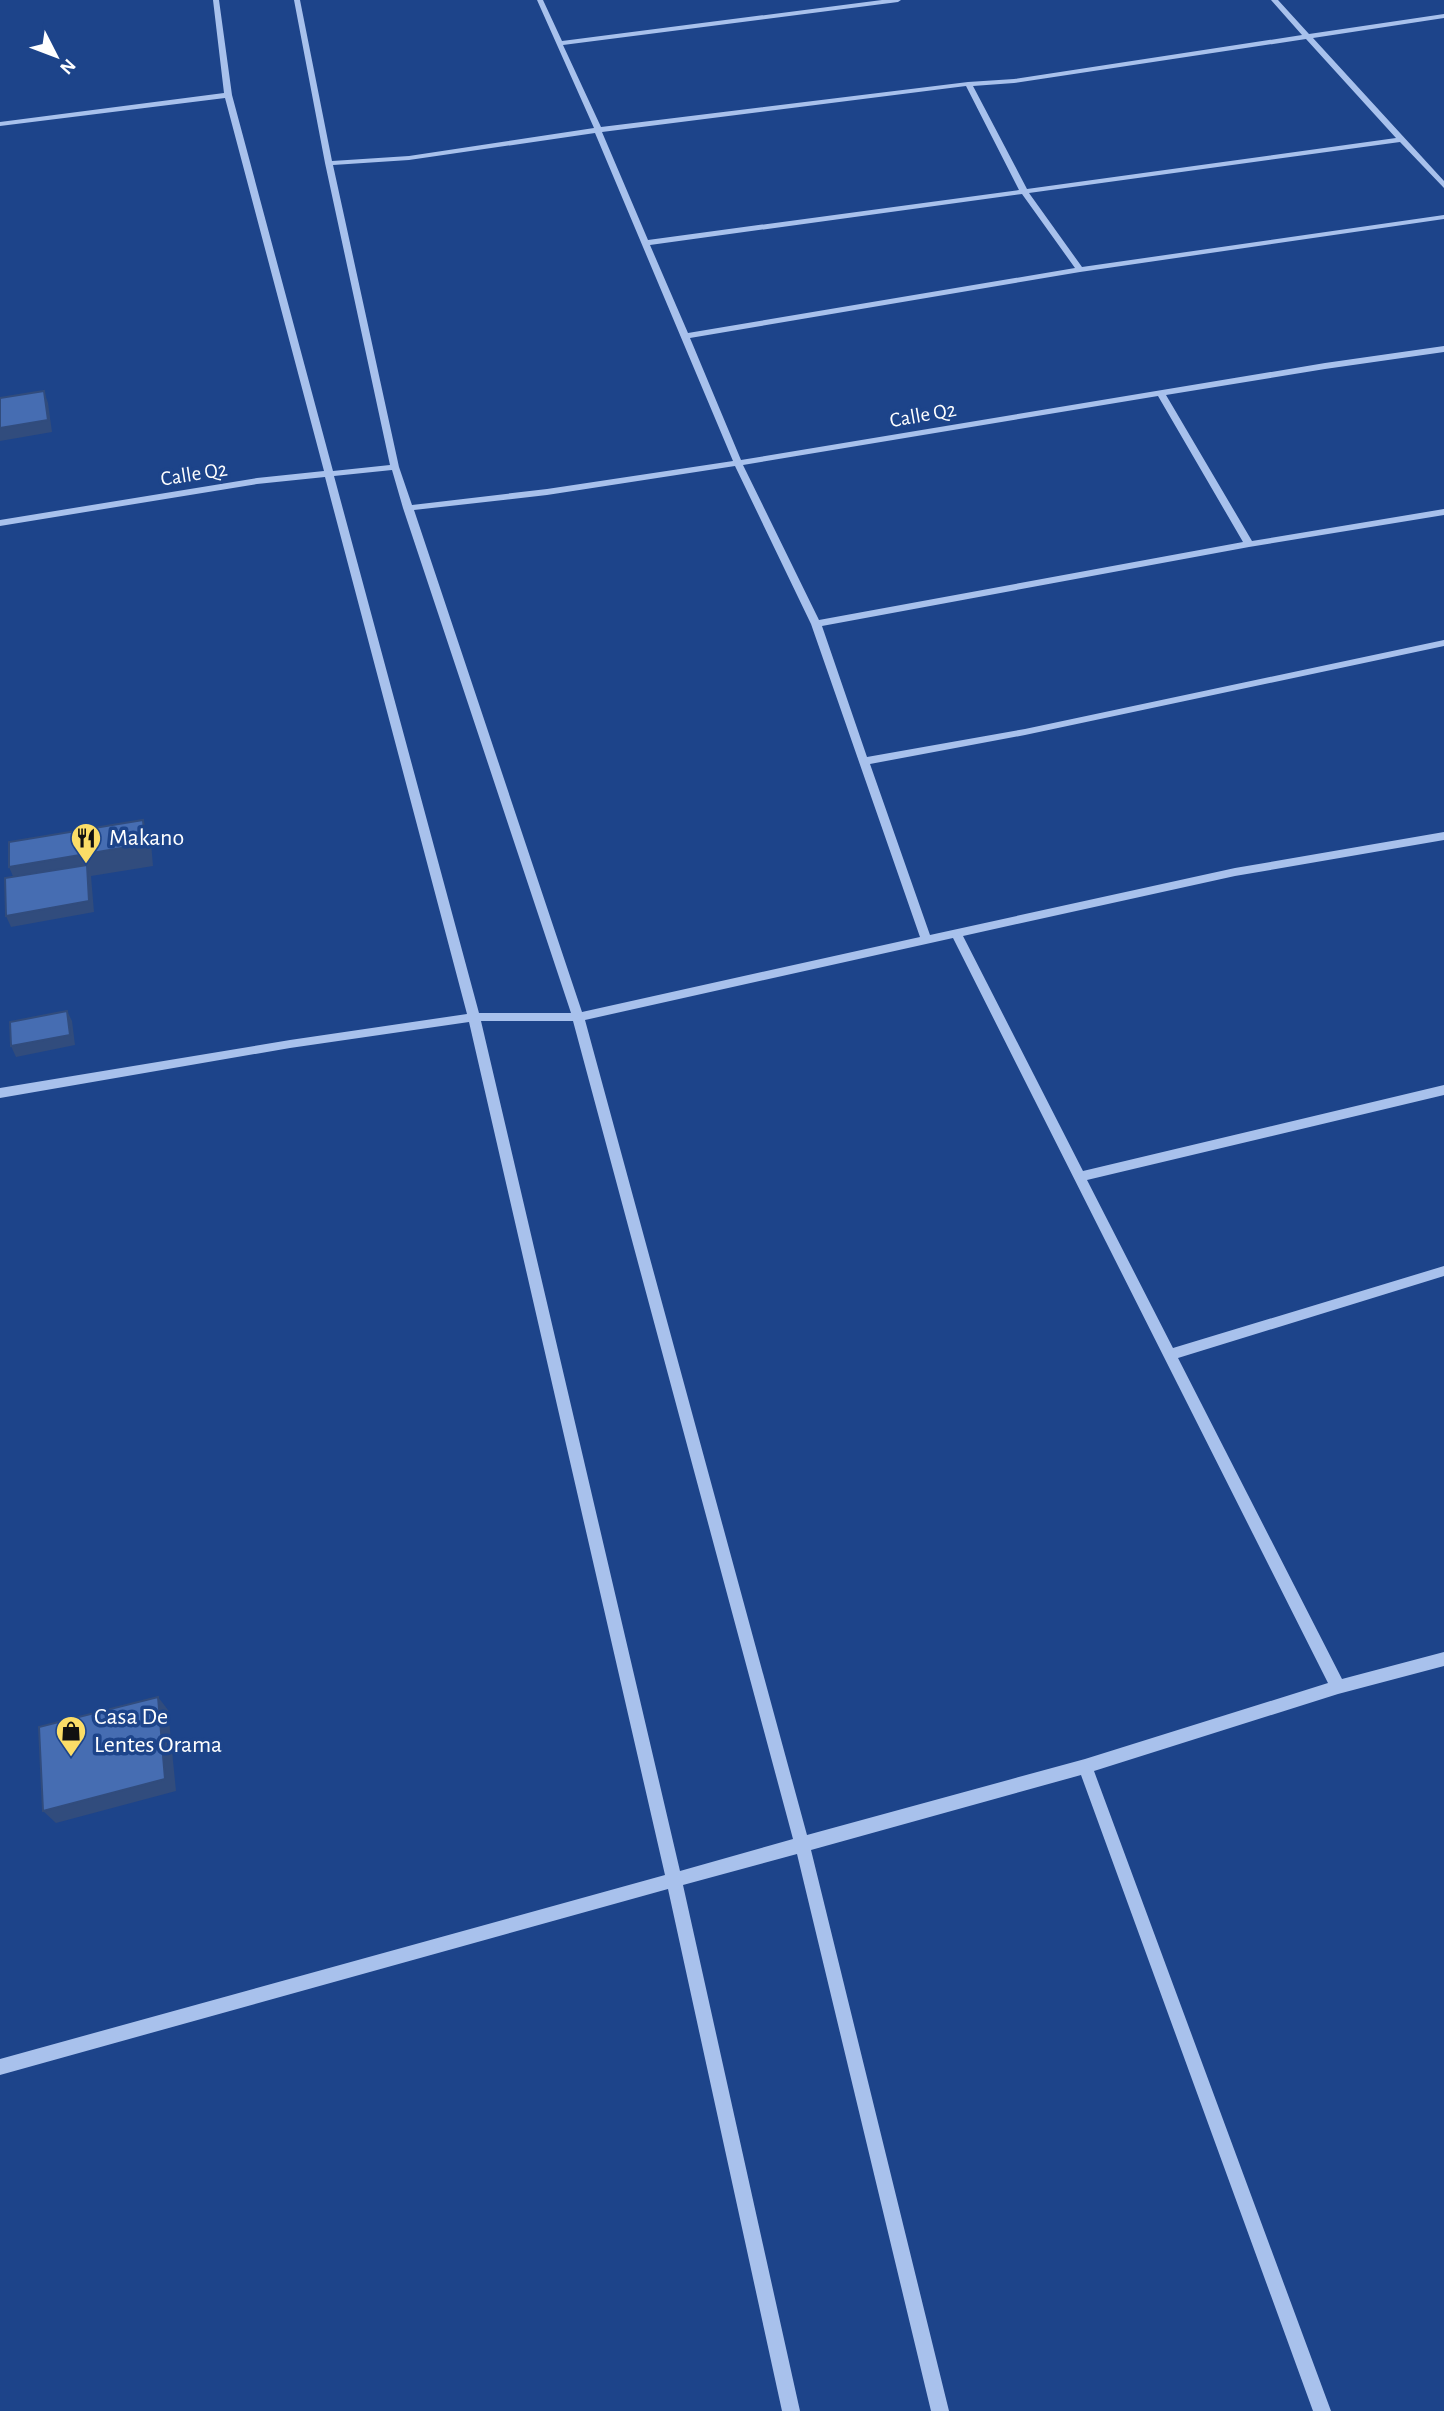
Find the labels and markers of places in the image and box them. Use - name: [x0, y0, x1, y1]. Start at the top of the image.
- restaurant icon: Makano: [69, 821, 103, 865]
- place label: Makano: [109, 826, 184, 850]
- place label: Casa De Lentes Orama: [94, 1705, 222, 1757]
- shop icon: Casa De Lentes Orama: [54, 1714, 88, 1758]

